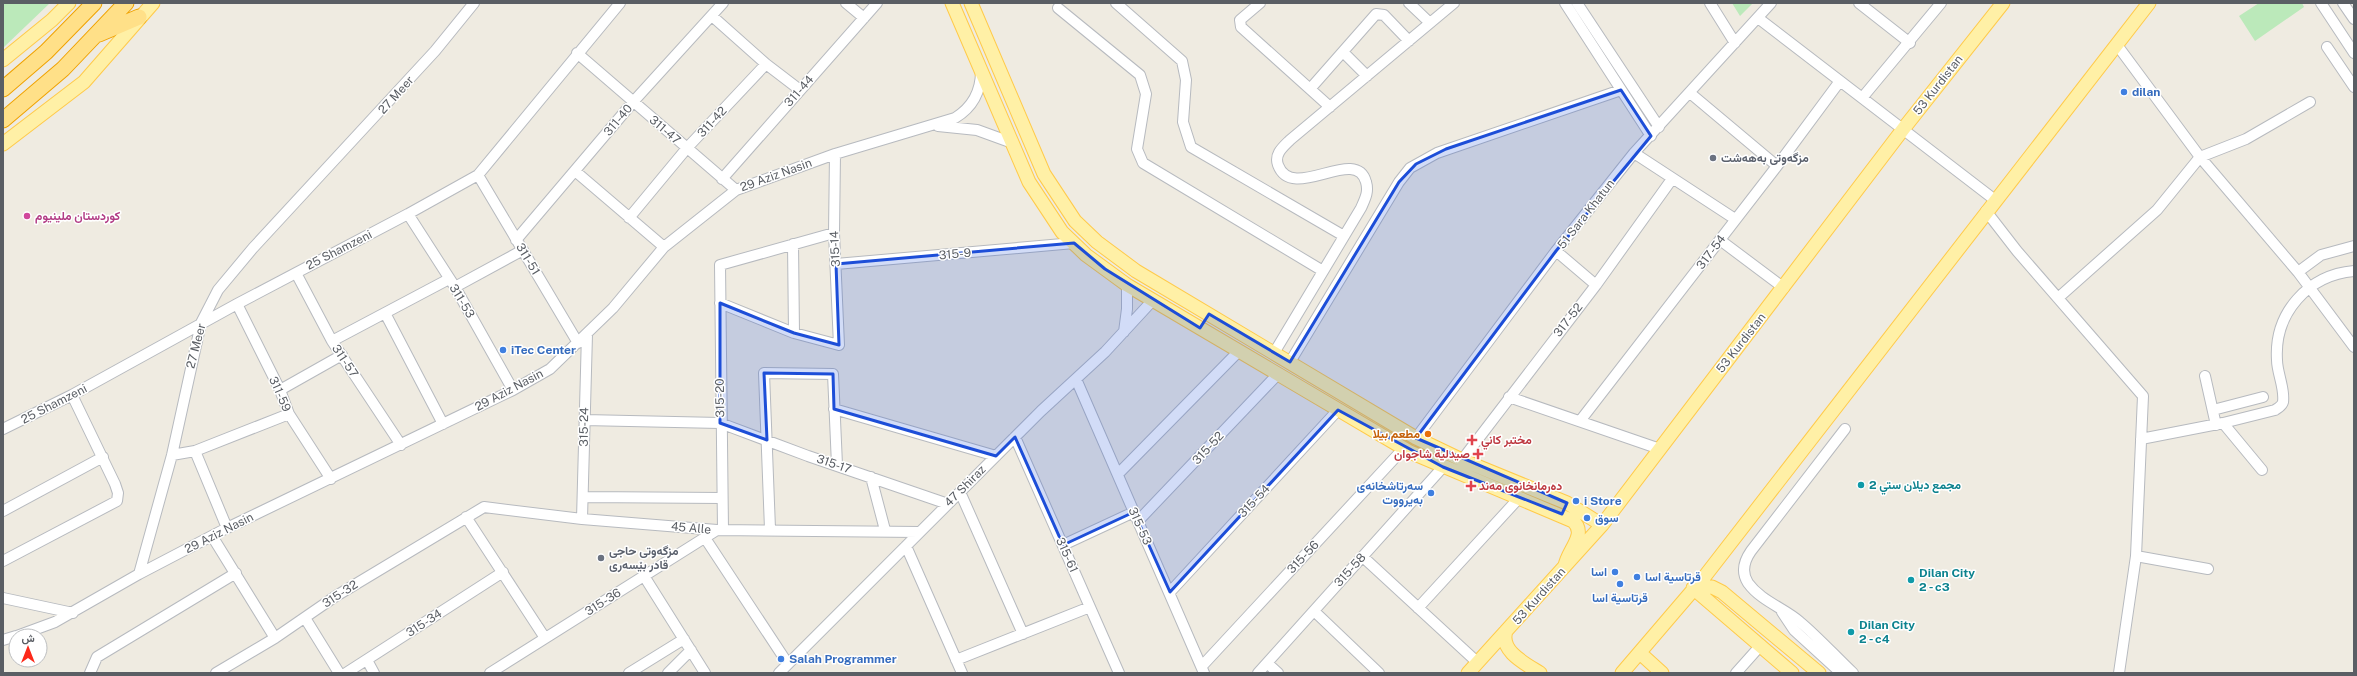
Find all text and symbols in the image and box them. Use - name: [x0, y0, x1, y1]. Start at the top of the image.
- street label: 53 Kurdistan: [1910, 52, 1966, 118]
- street label: 311-44: [781, 72, 817, 109]
- street label: 27 Meer: [375, 73, 417, 117]
- place label: dilan: [2132, 85, 2160, 99]
- marker: dilan: [2119, 87, 2129, 97]
- street label: 311-40: [601, 101, 635, 139]
- street label: 311-42: [694, 104, 730, 140]
- street label: 311-47: [647, 113, 683, 147]
- place label: مزگەوتی بەهەشت: [1721, 151, 1809, 166]
- marker: مزگەوتی بەهەشت: [1708, 153, 1718, 163]
- street label: 29 Aziz Nasin: [738, 156, 814, 194]
- street label: 51 Sara Khatun: [1555, 176, 1617, 251]
- place label: کوردستان ملینیوم: [35, 209, 121, 224]
- marker: کوردستان ملینیوم: [22, 211, 32, 221]
- street label: 25 Shamzeni: [304, 227, 374, 273]
- street label: 315-14: [827, 230, 843, 267]
- street label: 317-54: [1694, 232, 1729, 272]
- street label: 311-51: [513, 241, 543, 277]
- street label: 315-9: [938, 246, 972, 262]
- street label: 311-53: [446, 281, 478, 321]
- street label: 317-52: [1550, 300, 1586, 340]
- street label: 53 Kurdistan: [1713, 310, 1769, 376]
- street label: 27 Meer: [183, 322, 209, 370]
- street label: 311-57: [329, 342, 361, 380]
- place label: iTec Center: [511, 343, 576, 357]
- marker: iTec Center: [498, 345, 508, 355]
- street label: 29 Aziz Nasin: [473, 366, 546, 414]
- street label: 311-59: [266, 374, 294, 414]
- street label: 315-20: [713, 378, 727, 418]
- street label: 25 Shamzeni: [19, 381, 89, 427]
- street label: 315-24: [577, 407, 591, 447]
- place label: مطعم بيلا: [1373, 427, 1420, 442]
- street label: 315-52: [1189, 429, 1227, 467]
- marker: مطعم بيلا: [1423, 429, 1433, 439]
- place label: مختبر كاني: [1481, 433, 1532, 450]
- marker: مختبر كاني: [1466, 434, 1478, 446]
- place label: صيدلية شاجوان: [1394, 447, 1470, 462]
- marker: صيدلية شاجوان: [1473, 449, 1483, 459]
- street label: 315-17: [815, 452, 853, 476]
- street label: 47 Shiraz: [941, 462, 989, 510]
- place label: مجمع ديلان ستي 2: [1869, 478, 1961, 495]
- place label: سەرتاشخانەی بەیرووت: [1356, 479, 1423, 508]
- place label: دەرمانخانوی مەند: [1479, 479, 1562, 494]
- marker: مجمع ديلان ستي 2: [1856, 480, 1866, 490]
- street label: 315-54: [1235, 481, 1273, 520]
- marker: دەرمانخانوی مەند: [1466, 481, 1476, 491]
- marker: سەرتاشخانەی بەیرووت: [1426, 488, 1436, 498]
- place label: i Store: [1584, 494, 1622, 508]
- marker: i Store: [1571, 496, 1581, 506]
- street label: 315-53: [1125, 505, 1155, 547]
- street label: 29 Aziz Nasin: [182, 510, 256, 556]
- place label: سوق: [1595, 511, 1619, 526]
- marker: سوق: [1582, 513, 1592, 523]
- street label: 45 Alle: [670, 519, 712, 537]
- street label: 315-61: [1053, 535, 1081, 575]
- street label: 315-56: [1284, 538, 1322, 576]
- place label: مزگەوتی حاجی قادر بێسەری: [609, 544, 679, 573]
- street label: 315-58: [1331, 550, 1369, 590]
- marker: مزگەوتی حاجی قادر بێسەری: [596, 553, 606, 563]
- street label: 53 Kurdistan: [1510, 565, 1568, 627]
- place label: اسا: [1591, 565, 1607, 579]
- place label: Dilan City 2 - c3: [1919, 566, 1975, 594]
- marker: اسا: [1610, 567, 1620, 577]
- place label: قرتاسیة اسا: [1645, 570, 1701, 585]
- marker: قرتاسیة اسا: [1632, 572, 1642, 582]
- marker: Dilan City 2 - c3: [1906, 575, 1916, 585]
- street label: 315-32: [320, 577, 360, 611]
- marker: قرتاسية اسا: [1615, 579, 1625, 589]
- street label: 315-36: [582, 586, 624, 618]
- place label: قرتاسية اسا: [1592, 591, 1648, 606]
- street label: 315-34: [404, 606, 445, 640]
- place label: Dilan City 2 - c4: [1859, 618, 1915, 646]
- marker: Dilan City 2 - c4: [1846, 627, 1856, 637]
- north arrow: [8, 628, 48, 668]
- text: ش: [21, 632, 35, 645]
- place label: Salah Programmer: [789, 652, 897, 666]
- marker: Salah Programmer: [776, 654, 786, 664]

